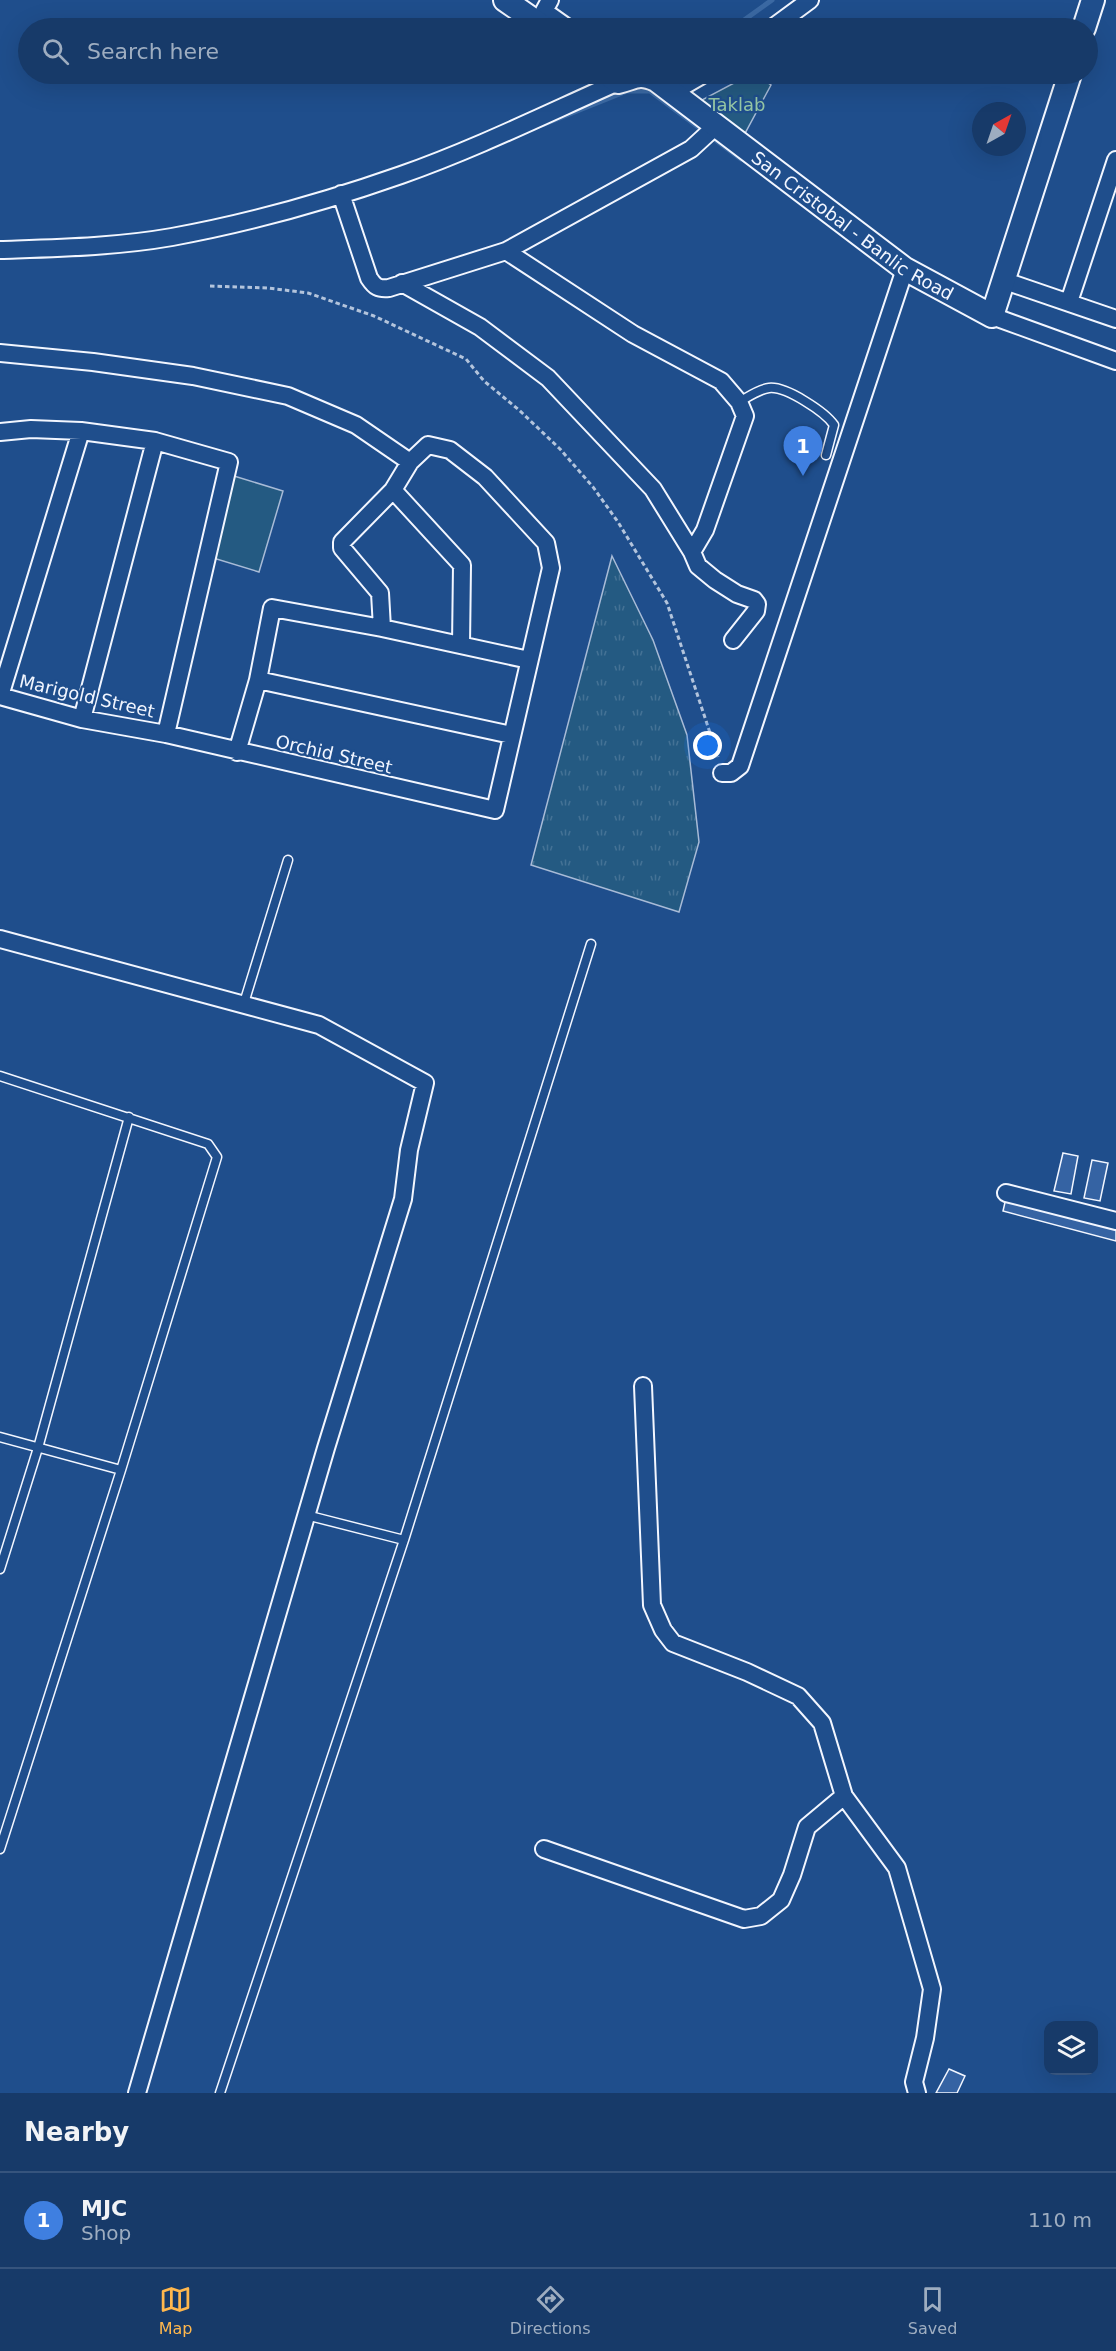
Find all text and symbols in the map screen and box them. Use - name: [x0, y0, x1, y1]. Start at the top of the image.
- search box: [18, 18, 1098, 84]
- icon: search: [39, 35, 72, 68]
- text: Search here: [87, 39, 219, 64]
- park label: Taklab: [708, 94, 765, 115]
- north arrow: [972, 102, 1026, 156]
- street label: San Cristobal - Banlic Road: [748, 146, 957, 304]
- pin: 1: [784, 426, 822, 476]
- street label: Marigold Street: [17, 670, 157, 722]
- street label: Orchid Street: [274, 730, 394, 778]
- your location: [693, 731, 722, 760]
- map controls: [1044, 2021, 1098, 2075]
- button: layers: [1044, 2021, 1098, 2075]
- text: Nearby: [24, 2117, 129, 2147]
- text: MJC: [81, 2196, 127, 2221]
- text: 1: [37, 2208, 50, 2232]
- text: 110 m: [1028, 2208, 1092, 2232]
- text: Shop: [81, 2221, 131, 2245]
- tab: Map: [159, 2283, 192, 2338]
- tab: Directions: [510, 2283, 590, 2338]
- tab: Saved: [908, 2283, 957, 2338]

